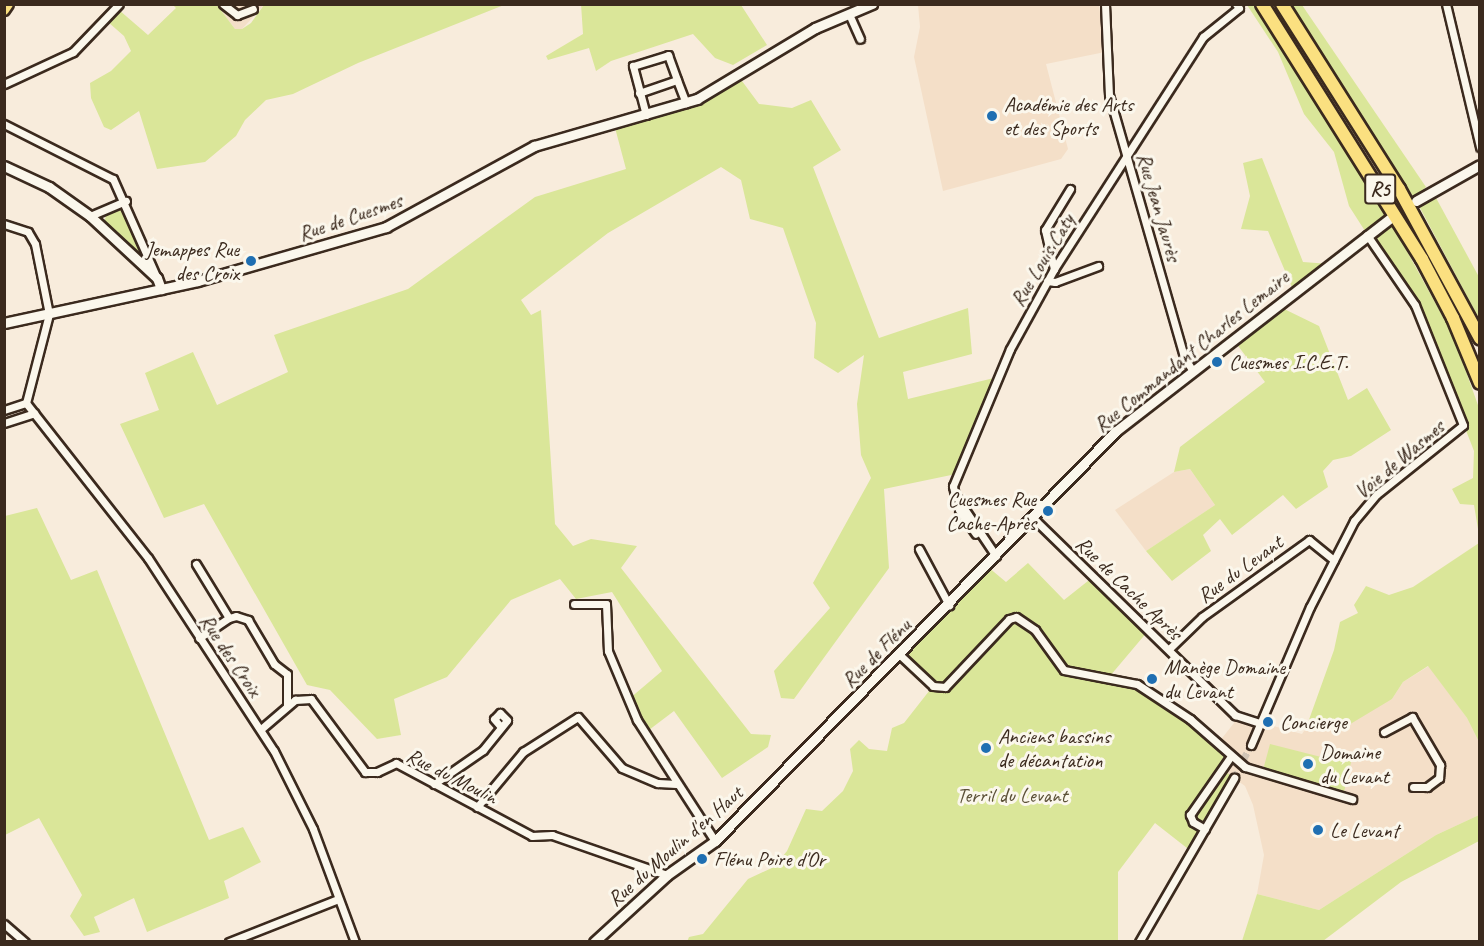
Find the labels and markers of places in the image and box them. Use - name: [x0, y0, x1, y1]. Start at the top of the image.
- place label: Académie des Arts et des Sports: [1004, 91, 1133, 141]
- marker: Académie des Arts et des Sports: [985, 109, 999, 123]
- place label: Jemappes Rue des Croix: [146, 236, 239, 286]
- marker: Jemappes Rue des Croix: [244, 254, 258, 268]
- place label: Cuesmes I.C.E.T.: [1229, 349, 1348, 375]
- marker: Cuesmes I.C.E.T.: [1210, 355, 1224, 369]
- place label: Cuesmes Rue Cache-Après: [946, 486, 1036, 536]
- marker: Cuesmes Rue Cache-Après: [1041, 504, 1055, 518]
- place label: Manège Domaine du Levant: [1164, 654, 1284, 704]
- marker: Manège Domaine du Levant: [1145, 672, 1159, 686]
- place label: Concierge: [1280, 709, 1347, 735]
- marker: Concierge: [1261, 715, 1275, 729]
- place label: Anciens bassins de décantation: [998, 723, 1111, 773]
- place label: Domaine du Levant: [1320, 739, 1388, 789]
- marker: Anciens bassins de décantation: [979, 741, 993, 755]
- marker: Domaine du Levant: [1301, 757, 1315, 771]
- place label: Le Levant: [1330, 817, 1398, 843]
- marker: Le Levant: [1311, 823, 1325, 837]
- place label: Flénu Poire d'Or: [714, 846, 825, 872]
- marker: Flénu Poire d'Or: [695, 852, 709, 866]

